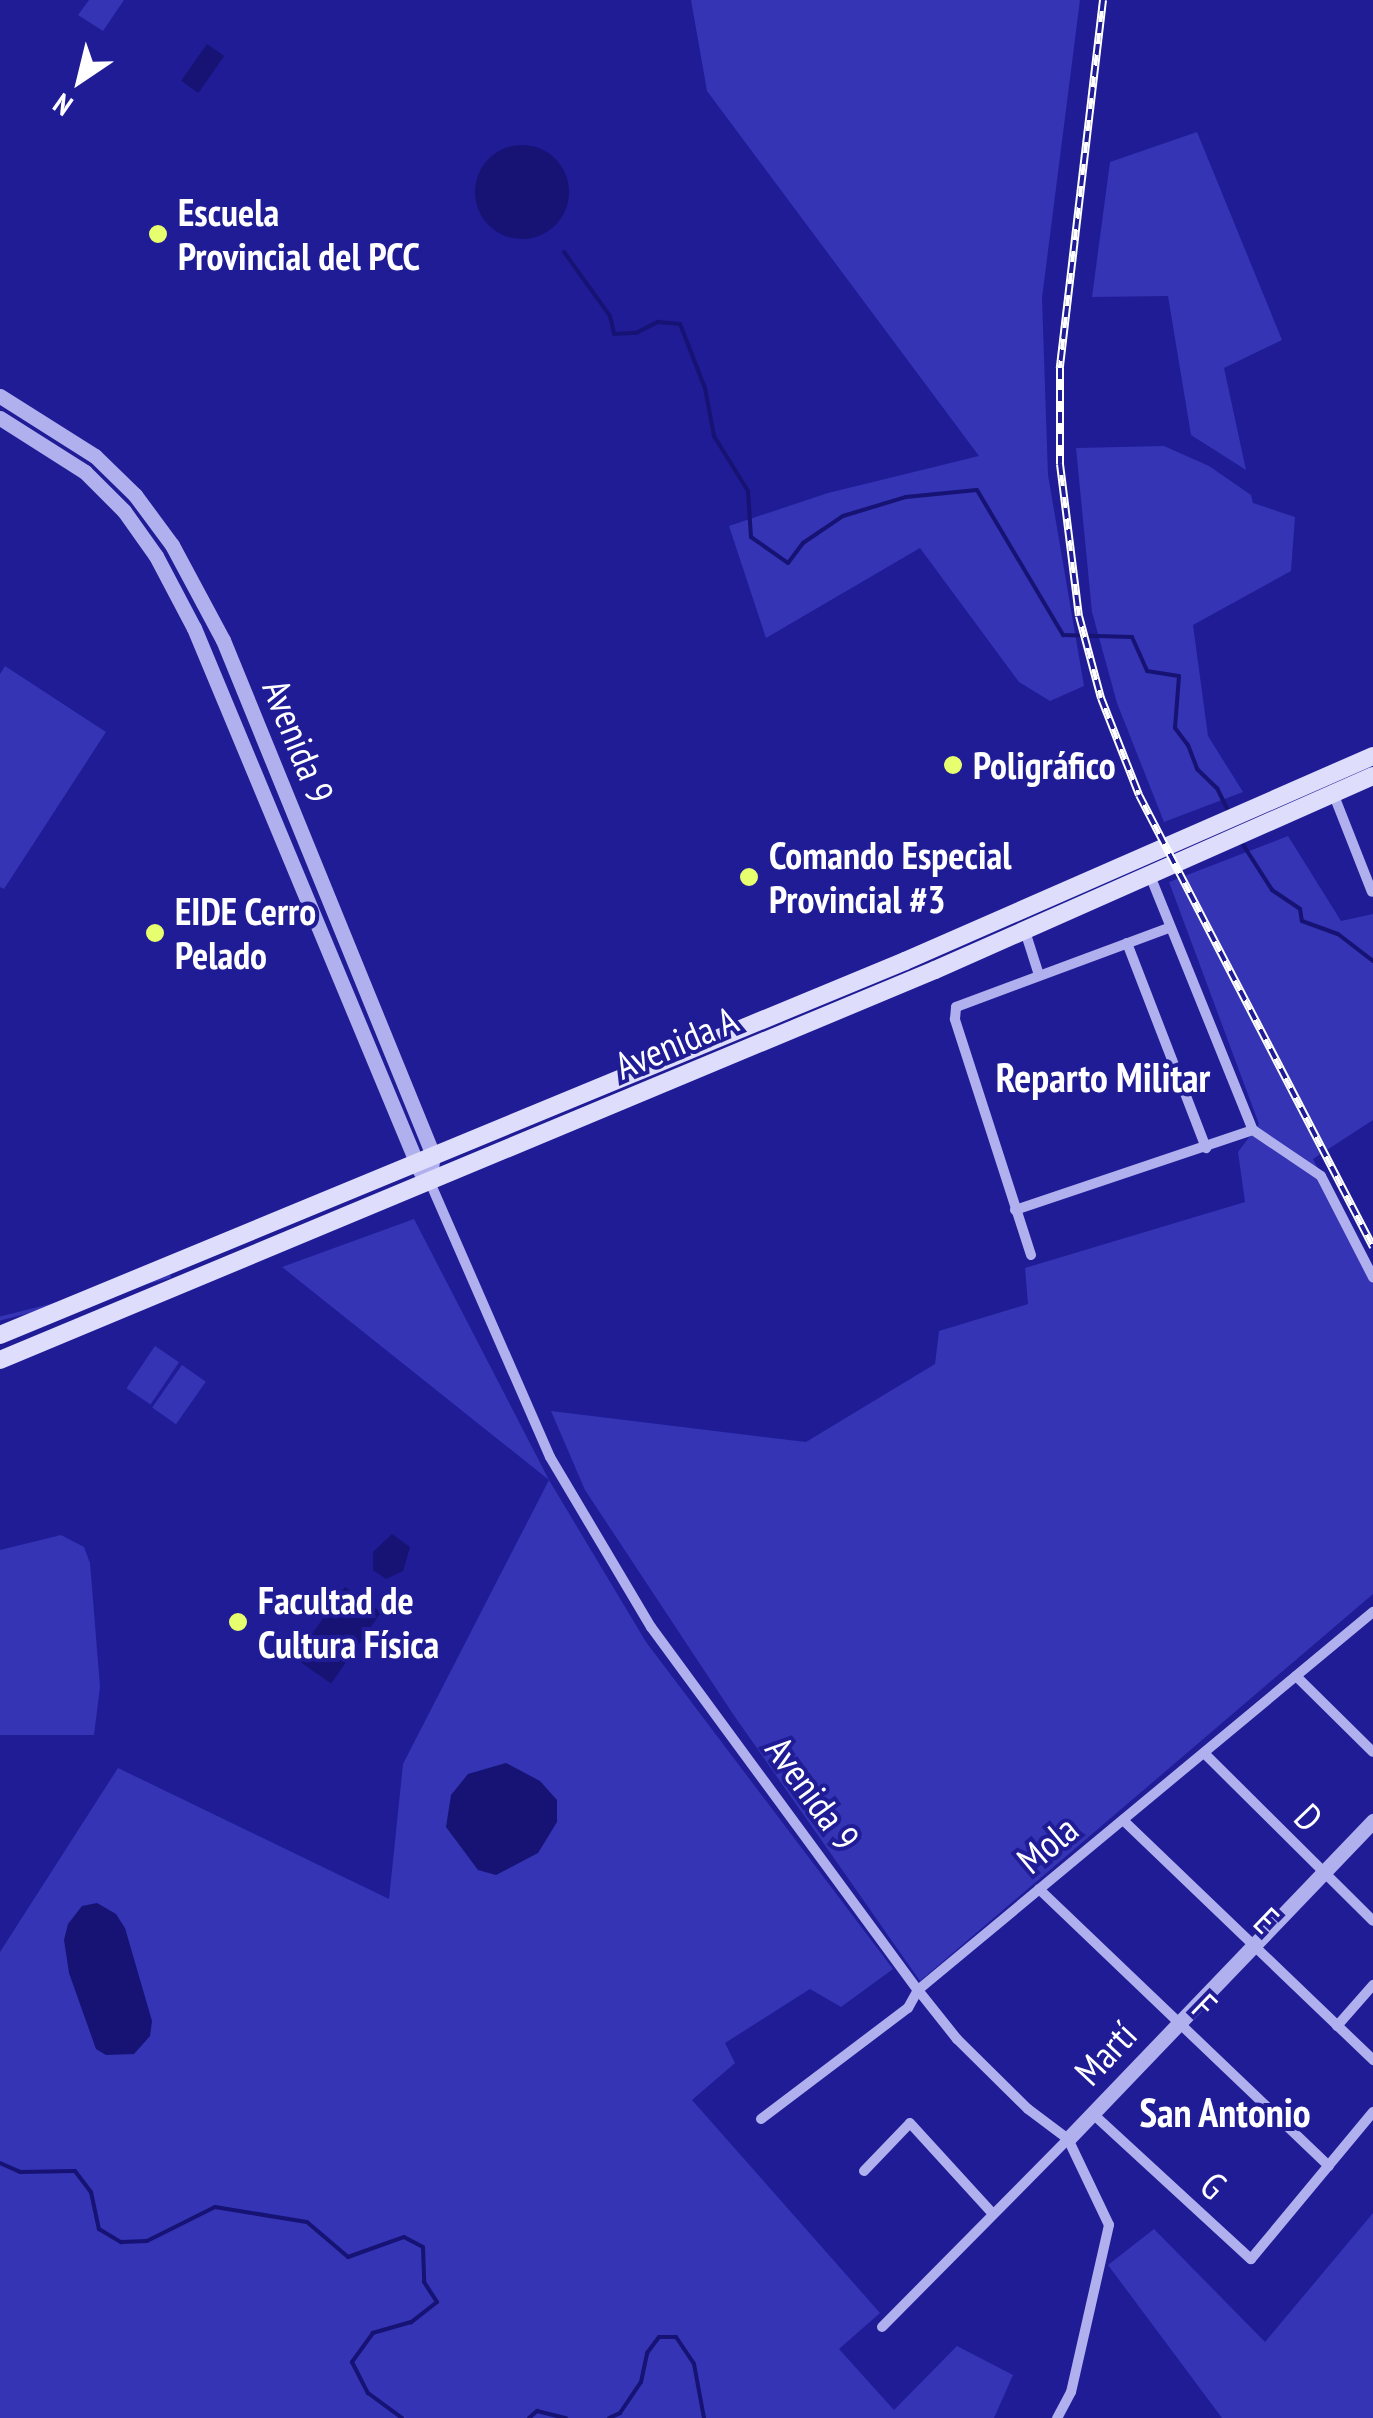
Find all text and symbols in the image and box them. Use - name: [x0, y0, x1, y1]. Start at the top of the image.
- north arrow: [30, 30, 130, 130]
- text: N: [46, 85, 79, 124]
- place label: Escuela Provincial del PCC: [178, 189, 420, 278]
- marker: Escuela Provincial del PCC: [147, 223, 169, 245]
- street label: Avenida 9: [254, 673, 344, 809]
- place label: Poligráfico: [973, 742, 1116, 788]
- marker: Poligráfico: [942, 754, 964, 776]
- place label: Comando Especial Provincial #3: [769, 832, 1011, 922]
- marker: Comando Especial Provincial #3: [738, 866, 760, 888]
- place label: EIDE Cerro Pelado: [175, 888, 317, 978]
- marker: EIDE Cerro Pelado: [144, 922, 166, 944]
- street label: Avenida A: [607, 996, 745, 1088]
- district label: Reparto Militar: [996, 1053, 1210, 1101]
- place label: Facultad de Cultura Física: [258, 1577, 439, 1666]
- marker: Facultad de Cultura Física: [227, 1611, 249, 1633]
- street label: Avenida 9: [757, 1727, 869, 1859]
- street label: D: [1286, 1794, 1332, 1840]
- street label: Mola: [1008, 1806, 1086, 1882]
- street label: E: [1245, 1898, 1289, 1942]
- street label: F: [1184, 1984, 1226, 2028]
- street label: Martí: [1065, 2012, 1145, 2094]
- district label: San Antonio: [1139, 2088, 1311, 2136]
- street label: G: [1192, 2162, 1236, 2208]

